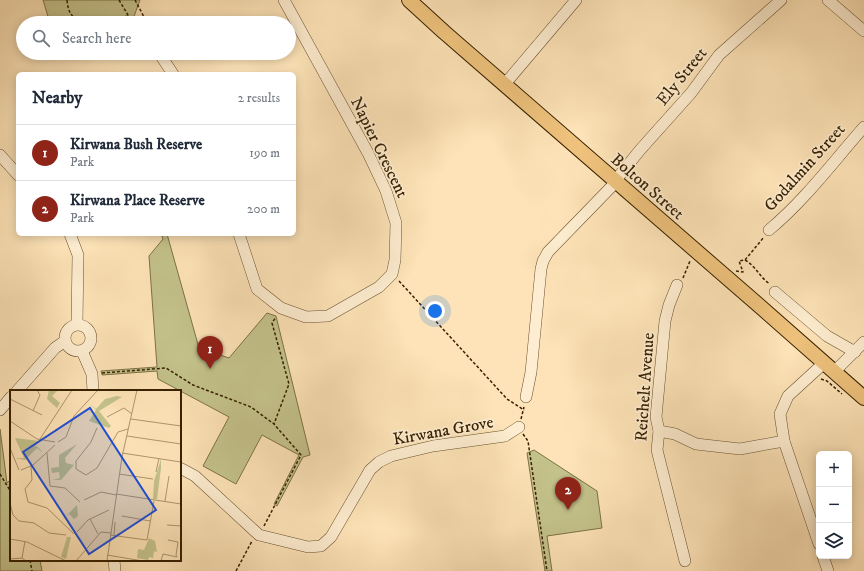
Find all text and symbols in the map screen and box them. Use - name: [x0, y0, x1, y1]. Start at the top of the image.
- search box: [16, 16, 296, 60]
- icon: search: [30, 27, 52, 49]
- text: Search here: [62, 29, 131, 48]
- street label: Ely Street: [652, 43, 712, 110]
- text: Nearby: [32, 87, 82, 109]
- text: 2 results: [238, 90, 280, 106]
- street label: Napier Crescent: [345, 93, 413, 202]
- street label: Godalmin Street: [759, 119, 850, 216]
- text: Kirwana Bush Reserve: [70, 135, 202, 154]
- text: 1: [43, 145, 47, 161]
- text: 190 m: [249, 145, 280, 161]
- street label: Bolton Street: [606, 149, 689, 225]
- text: Park: [70, 154, 94, 170]
- text: Kirwana Place Reserve: [70, 191, 205, 210]
- text: 2: [42, 201, 48, 217]
- text: 200 m: [247, 201, 280, 217]
- text: Park: [70, 210, 94, 226]
- your location: [425, 301, 445, 321]
- street label: Reichelt Avenue: [630, 332, 660, 442]
- pin: 1: [197, 336, 223, 369]
- inset map: [10, 390, 181, 561]
- street label: Kirwana Grove: [391, 411, 495, 451]
- map controls: [816, 451, 852, 559]
- button: +: [816, 451, 852, 487]
- pin: 2: [555, 477, 581, 510]
- button: −: [816, 487, 852, 523]
- button: layers: [816, 523, 852, 559]

